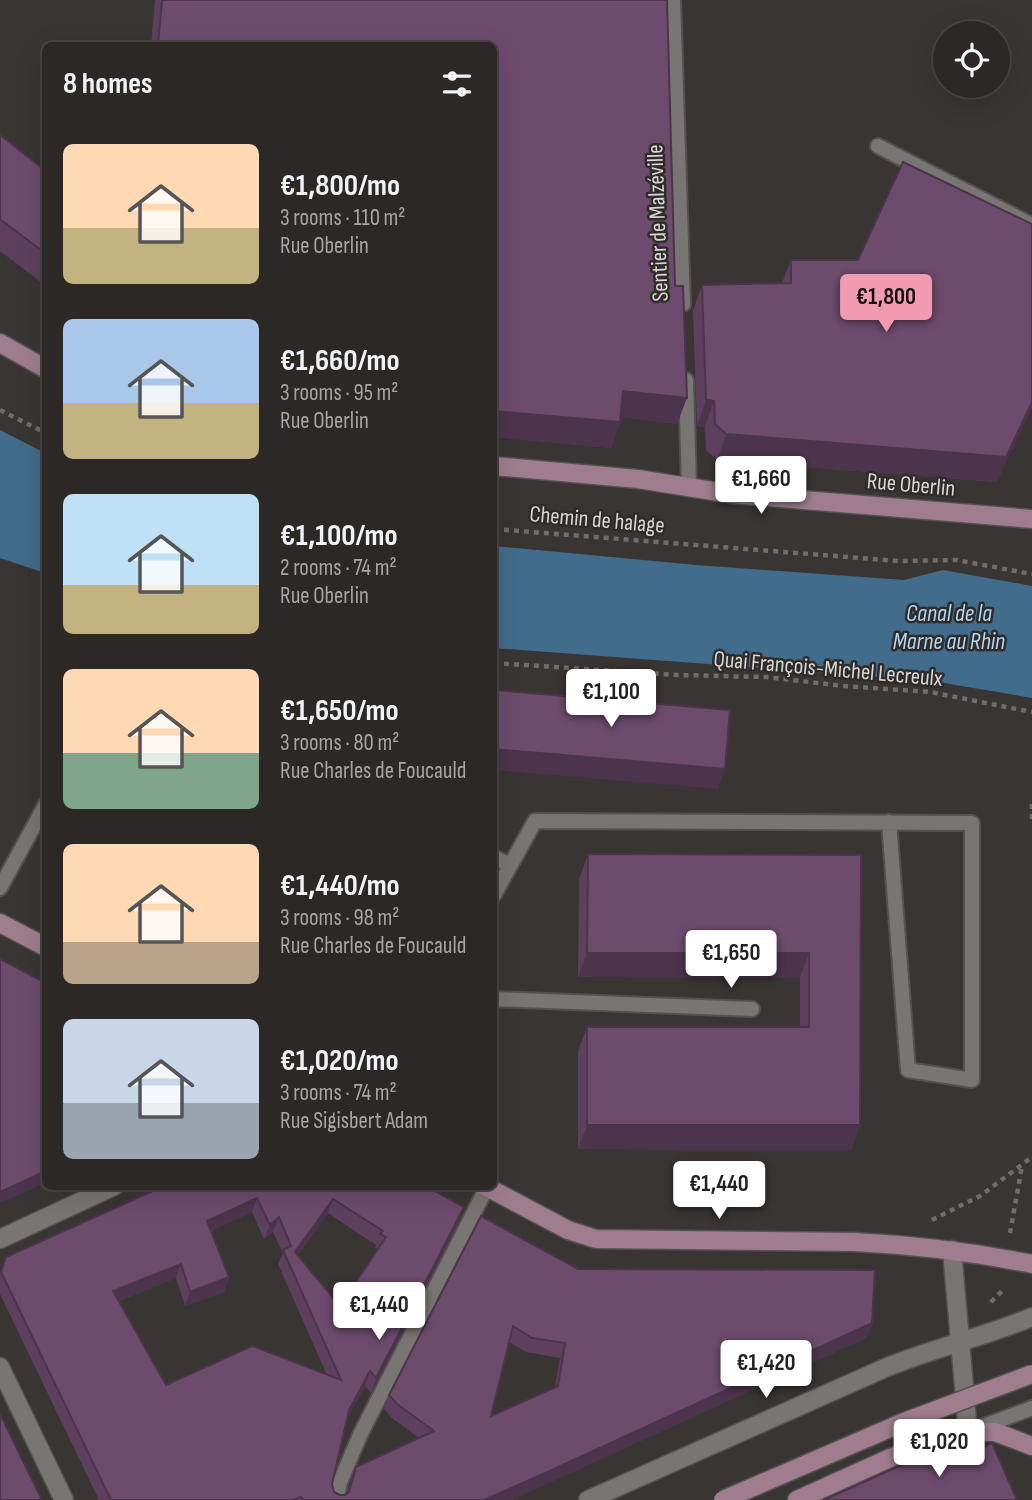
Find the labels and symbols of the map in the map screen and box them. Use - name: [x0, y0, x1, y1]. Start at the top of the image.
- street label: Sentier de Malzéville: [641, 144, 675, 302]
- pin: €1,800: [829, 274, 943, 334]
- pin: €1,660: [704, 456, 818, 516]
- street label: Rue Oberlin: [866, 467, 956, 503]
- street label: Chemin de halage: [528, 500, 666, 540]
- water label: Canal de la Marne au Rhin: [893, 599, 1005, 656]
- street label: Quai François-Michel Lecreulx: [712, 645, 944, 693]
- pin: €1,100: [554, 670, 668, 729]
- pin: €1,650: [674, 930, 788, 990]
- pin: €1,440: [662, 1162, 776, 1221]
- pin: €1,440: [322, 1282, 436, 1342]
- pin: €1,420: [709, 1340, 823, 1400]
- pin: €1,020: [882, 1420, 996, 1479]

